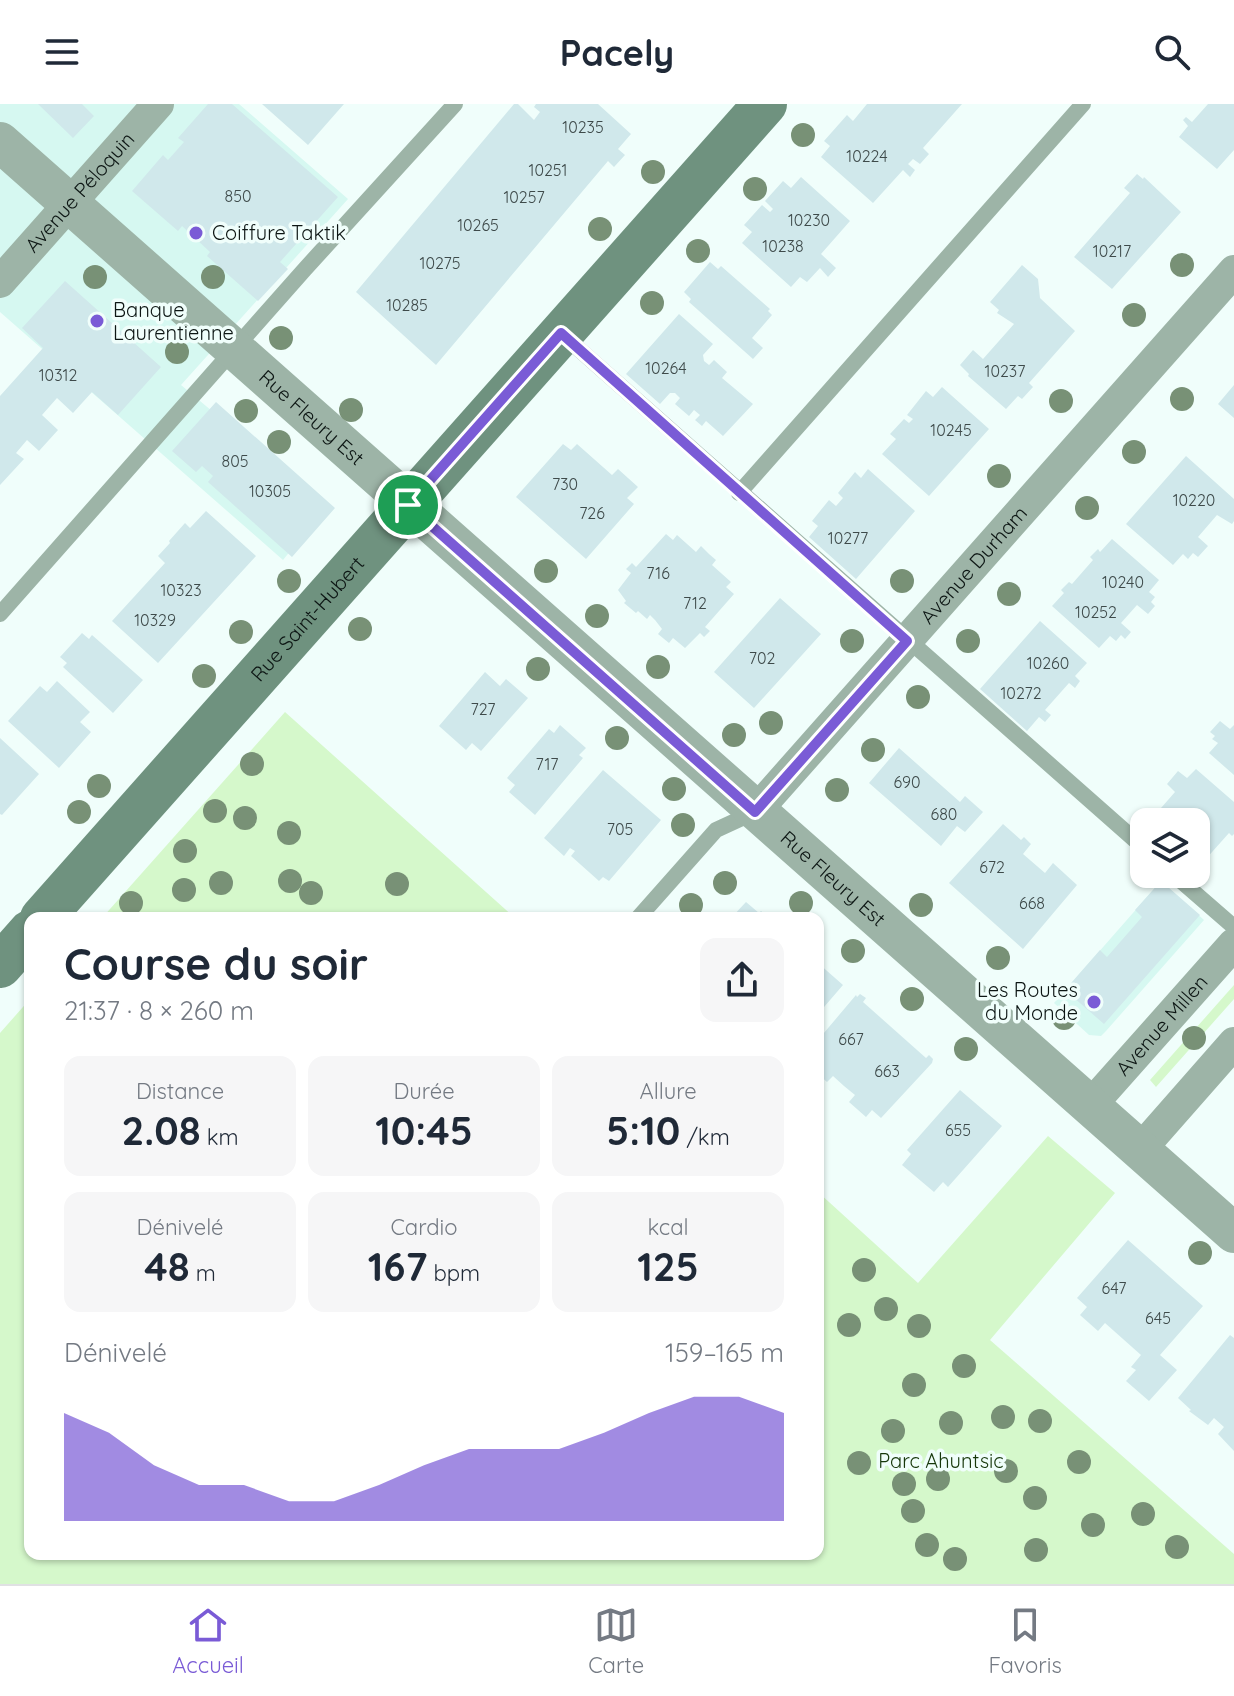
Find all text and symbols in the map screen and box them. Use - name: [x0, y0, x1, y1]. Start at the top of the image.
- icon: menu: [40, 30, 84, 74]
- text: Pacely: [560, 30, 674, 75]
- icon: search: [1150, 30, 1194, 74]
- house number: 10235: [562, 117, 604, 137]
- street label: Avenue Péloquin: [19, 126, 139, 257]
- house number: 10224: [846, 146, 888, 166]
- house number: 10251: [529, 160, 567, 180]
- house number: 850: [225, 186, 251, 206]
- house number: 10257: [503, 187, 545, 207]
- house number: 10230: [788, 210, 830, 230]
- house number: 10265: [457, 215, 499, 235]
- place label: Coiffure Taktik: [212, 220, 346, 245]
- marker: Coiffure Taktik: [187, 224, 205, 242]
- house number: 10238: [762, 236, 804, 256]
- house number: 10217: [1093, 241, 1131, 261]
- house number: 10275: [420, 253, 460, 273]
- house number: 10285: [386, 295, 428, 315]
- place label: Banque Laurentienne: [113, 297, 234, 345]
- marker: Banque Laurentienne: [88, 312, 106, 330]
- house number: 10264: [645, 358, 687, 378]
- house number: 10237: [985, 361, 1025, 381]
- street label: Rue Fleury Est: [254, 364, 370, 470]
- house number: 10312: [39, 365, 77, 385]
- house number: 10245: [930, 420, 972, 440]
- house number: 805: [222, 451, 248, 471]
- pin: [374, 471, 442, 539]
- house number: 730: [552, 474, 578, 494]
- house number: 10305: [249, 481, 291, 501]
- icon: arrive: [386, 483, 430, 527]
- house number: 10220: [1173, 490, 1215, 510]
- street label: Avenue Durham: [915, 500, 1032, 629]
- house number: 726: [579, 503, 605, 523]
- house number: 10277: [828, 528, 868, 548]
- street label: Rue Saint-Hubert: [245, 551, 370, 686]
- house number: 716: [646, 563, 670, 583]
- house number: 10240: [1102, 572, 1144, 592]
- house number: 10323: [160, 580, 202, 600]
- house number: 712: [683, 593, 707, 613]
- house number: 10252: [1075, 602, 1117, 622]
- house number: 10329: [134, 610, 176, 630]
- house number: 702: [749, 648, 775, 668]
- house number: 10260: [1027, 653, 1069, 673]
- house number: 10272: [1000, 683, 1042, 703]
- house number: 727: [471, 699, 495, 719]
- house number: 717: [535, 754, 559, 774]
- house number: 690: [893, 772, 921, 792]
- house number: 680: [931, 804, 957, 824]
- map controls: [1130, 808, 1210, 888]
- button: layers: [1130, 808, 1210, 888]
- house number: 705: [607, 819, 633, 839]
- street label: Rue Fleury Est: [776, 825, 891, 931]
- house number: 672: [979, 857, 1005, 877]
- house number: 668: [1019, 893, 1045, 913]
- text: Course du soir: [64, 936, 368, 991]
- button: share: [700, 938, 784, 1022]
- street label: Avenue Millen: [1110, 969, 1213, 1081]
- place label: Les Routes du Monde: [977, 977, 1078, 1025]
- marker: Les Routes du Monde: [1085, 993, 1103, 1011]
- text: 21:37 · 8 × 260 m: [64, 994, 254, 1027]
- house number: 667: [838, 1029, 864, 1049]
- house number: 663: [874, 1061, 900, 1081]
- text: Distance: [136, 1077, 224, 1105]
- text: Durée: [393, 1077, 455, 1105]
- text: Allure: [639, 1077, 697, 1105]
- text: 2.08: [121, 1105, 201, 1155]
- text: 10:45: [375, 1105, 473, 1155]
- text: 5:10: [606, 1105, 680, 1155]
- house number: 655: [945, 1120, 971, 1140]
- text: km: [201, 1123, 239, 1151]
- text: /km: [680, 1123, 730, 1151]
- text: Dénivelé: [136, 1213, 224, 1241]
- text: Cardio: [390, 1213, 458, 1241]
- text: kcal: [647, 1213, 689, 1241]
- text: 48: [144, 1241, 190, 1291]
- text: 167: [368, 1241, 427, 1291]
- text: 125: [637, 1241, 699, 1291]
- text: m: [190, 1259, 216, 1287]
- text: bpm: [427, 1259, 480, 1287]
- house number: 647: [1101, 1278, 1127, 1298]
- house number: 645: [1145, 1308, 1171, 1328]
- text: Dénivelé: [64, 1336, 167, 1369]
- text: 159–165 m: [665, 1336, 784, 1369]
- park label: Parc Ahuntsic: [878, 1448, 1004, 1473]
- tab: Accueil: [172, 1603, 244, 1679]
- tab: Carte: [588, 1603, 644, 1679]
- tab: Favoris: [988, 1603, 1062, 1679]

